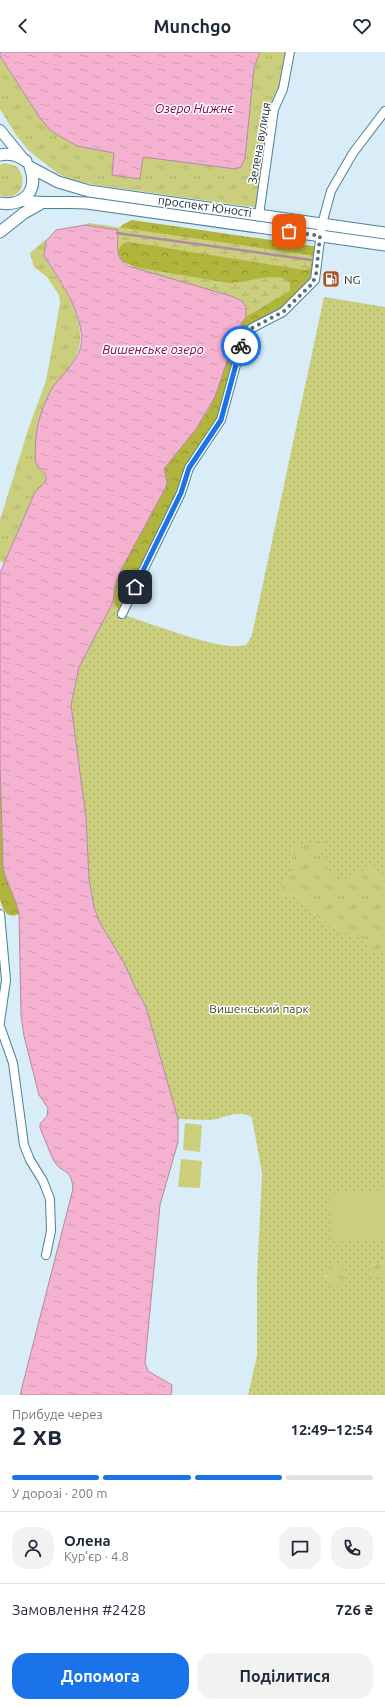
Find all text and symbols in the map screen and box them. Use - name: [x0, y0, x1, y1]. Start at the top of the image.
- icon: back: [12, 15, 34, 37]
- icon: heart: [351, 15, 373, 37]
- text: Munchgo: [154, 16, 231, 36]
- water label: Озеро Нижнє: [155, 101, 235, 115]
- street label: Зелена вулиця: [245, 101, 273, 185]
- street label: проспект Юності: [157, 193, 253, 219]
- pin: [272, 214, 306, 248]
- icon: bag: [278, 220, 300, 242]
- fuel station icon: NG: [321, 269, 341, 289]
- place label: NG: [344, 273, 361, 286]
- courier: [221, 326, 261, 366]
- icon: bike: [230, 335, 252, 357]
- water label: Вишенське озеро: [102, 342, 204, 356]
- pin: [118, 570, 152, 604]
- icon: home: [124, 576, 146, 598]
- park label: Вишенський парк: [209, 1002, 309, 1015]
- text: Прибуде через: [12, 1407, 103, 1421]
- text: 2 хв: [12, 1421, 62, 1450]
- text: 12:49–12:54: [290, 1421, 373, 1438]
- text: У дорозі · 200 m: [12, 1486, 107, 1500]
- button: person: [12, 1527, 54, 1569]
- button: chat: [279, 1527, 321, 1569]
- button: phone: [331, 1527, 373, 1569]
- text: Олена: [64, 1532, 111, 1549]
- text: Кур’єр · 4.8: [64, 1549, 129, 1563]
- text: Замовлення #2428: [12, 1601, 146, 1618]
- text: 726 ₴: [336, 1601, 373, 1618]
- button: Допомога: [12, 1653, 189, 1699]
- button: Поділитися: [197, 1653, 373, 1699]

